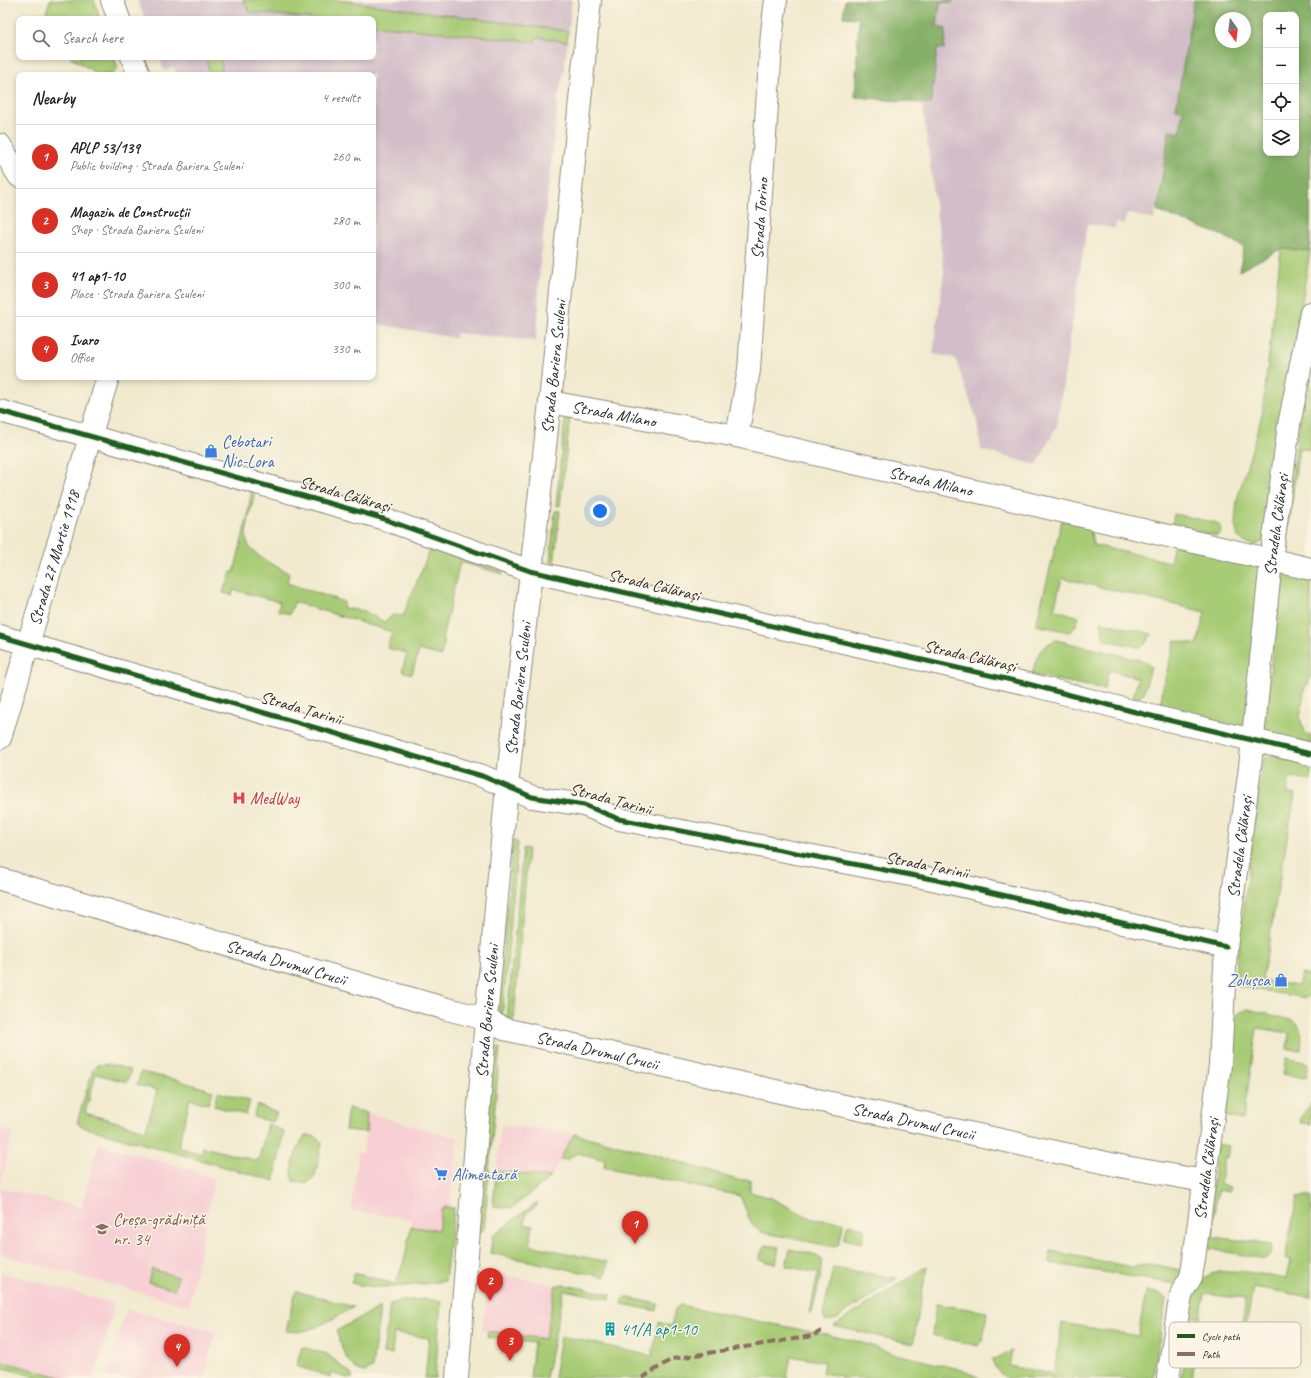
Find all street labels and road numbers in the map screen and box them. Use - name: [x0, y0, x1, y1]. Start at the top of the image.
- street label: Strada Torino: [746, 175, 773, 260]
- street label: Strada Bariera Sculeni: [536, 296, 571, 434]
- street label: Strada Milano: [570, 396, 660, 432]
- street label: Strada Milano: [887, 461, 976, 501]
- street label: Strada Călărași: [297, 471, 395, 517]
- street label: Stradela Călărași: [1259, 471, 1293, 577]
- street label: Strada 27 Martie 1918: [24, 486, 85, 628]
- street label: Strada Călărași: [606, 564, 704, 606]
- street label: Strada Bariera Sculeni: [500, 618, 536, 756]
- street label: Strada Călărași: [922, 635, 1020, 677]
- street label: Strada Țarinii: [258, 686, 346, 730]
- street label: Strada Țarinii: [568, 778, 656, 820]
- street label: Stradela Călărași: [1222, 793, 1257, 899]
- street label: Strada Țarinii: [884, 847, 972, 884]
- street label: Strada Drumul Crucii: [223, 935, 351, 990]
- street label: Strada Bariera Sculeni: [471, 941, 503, 1079]
- street label: Strada Drumul Crucii: [534, 1026, 662, 1075]
- street label: Strada Drumul Crucii: [850, 1098, 978, 1145]
- street label: Stradela Călărași: [1189, 1115, 1224, 1221]

